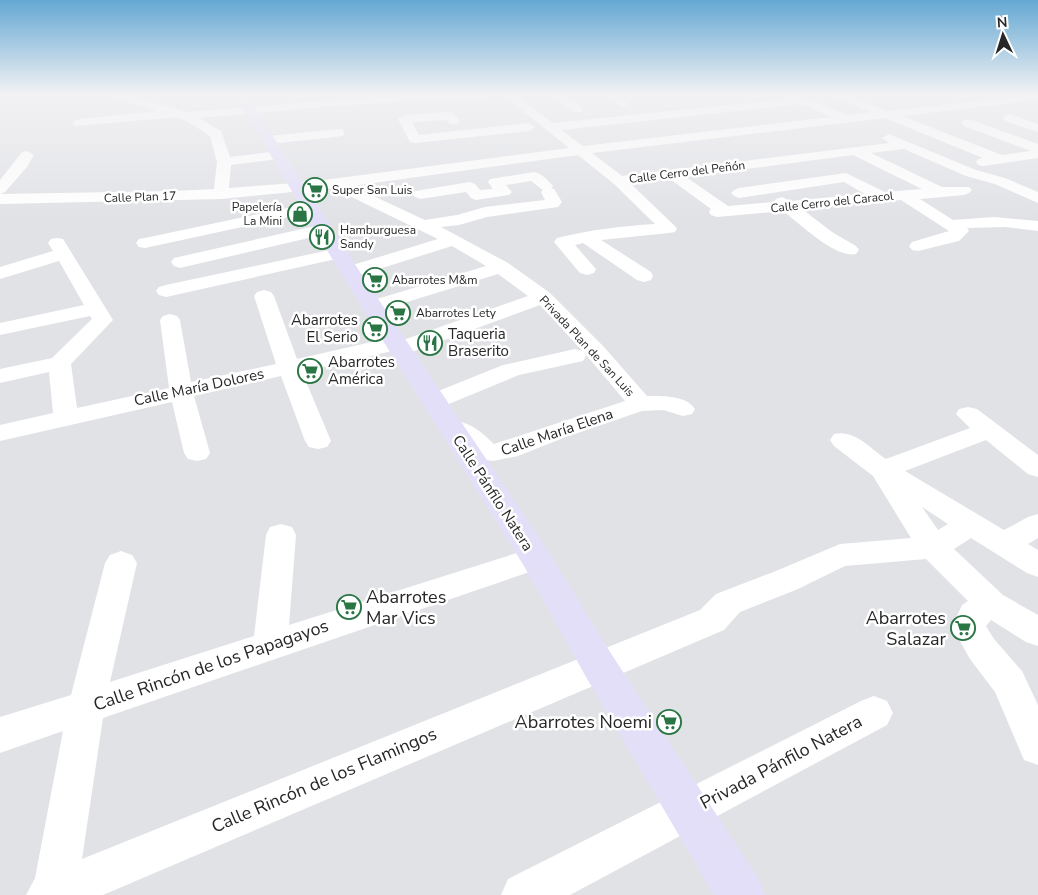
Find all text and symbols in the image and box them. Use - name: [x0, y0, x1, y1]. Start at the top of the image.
- north arrow: [978, 10, 1028, 60]
- text: N: [996, 13, 1008, 32]
- street label: Calle Cerro del Peñón: [628, 157, 746, 187]
- supermarket icon: Super San Luis: [302, 177, 328, 203]
- place label: Super San Luis: [332, 182, 412, 198]
- street label: Calle Plan 17: [103, 188, 177, 206]
- street label: Calle Cerro del Caracol: [770, 188, 895, 216]
- place label: Papelería La Mini: [232, 199, 282, 229]
- shop icon: Papelería La Mini: [287, 201, 313, 227]
- place label: Hamburguesa Sandy: [340, 222, 416, 252]
- restaurant icon: Hamburguesa Sandy: [309, 224, 335, 250]
- supermarket icon: Abarrotes M&m: [362, 267, 388, 293]
- place label: Abarrotes M&m: [392, 272, 477, 288]
- street label: Privada Plan de San Luis: [536, 292, 638, 400]
- supermarket icon: Abarrotes Lety: [385, 300, 411, 326]
- place label: Abarrotes Lety: [416, 305, 497, 321]
- place label: Abarrotes El Serio: [291, 310, 358, 347]
- supermarket icon: Abarrotes El Serio: [362, 316, 388, 342]
- place label: Taqueria Braserito: [448, 324, 509, 361]
- restaurant icon: Taqueria Braserito: [417, 330, 443, 356]
- place label: Abarrotes América: [328, 352, 395, 389]
- supermarket icon: Abarrotes América: [297, 358, 323, 384]
- street label: Calle María Dolores: [132, 363, 266, 411]
- street label: Calle María Elena: [498, 403, 616, 461]
- street label: Calle Pánfilo Natera: [448, 431, 538, 555]
- place label: Abarrotes Mar Vics: [366, 585, 446, 630]
- supermarket icon: Abarrotes Mar Vics: [336, 594, 362, 620]
- place label: Abarrotes Salazar: [866, 606, 947, 651]
- street label: Calle Rincón de los Papagayos: [90, 613, 332, 717]
- supermarket icon: Abarrotes Salazar: [950, 615, 976, 641]
- supermarket icon: Abarrotes Noemi: [656, 709, 682, 735]
- street label: Privada Pánfilo Natera: [696, 709, 866, 815]
- place label: Abarrotes Noemi: [515, 710, 652, 734]
- street label: Calle Rincón de los Flamingos: [208, 722, 440, 838]

